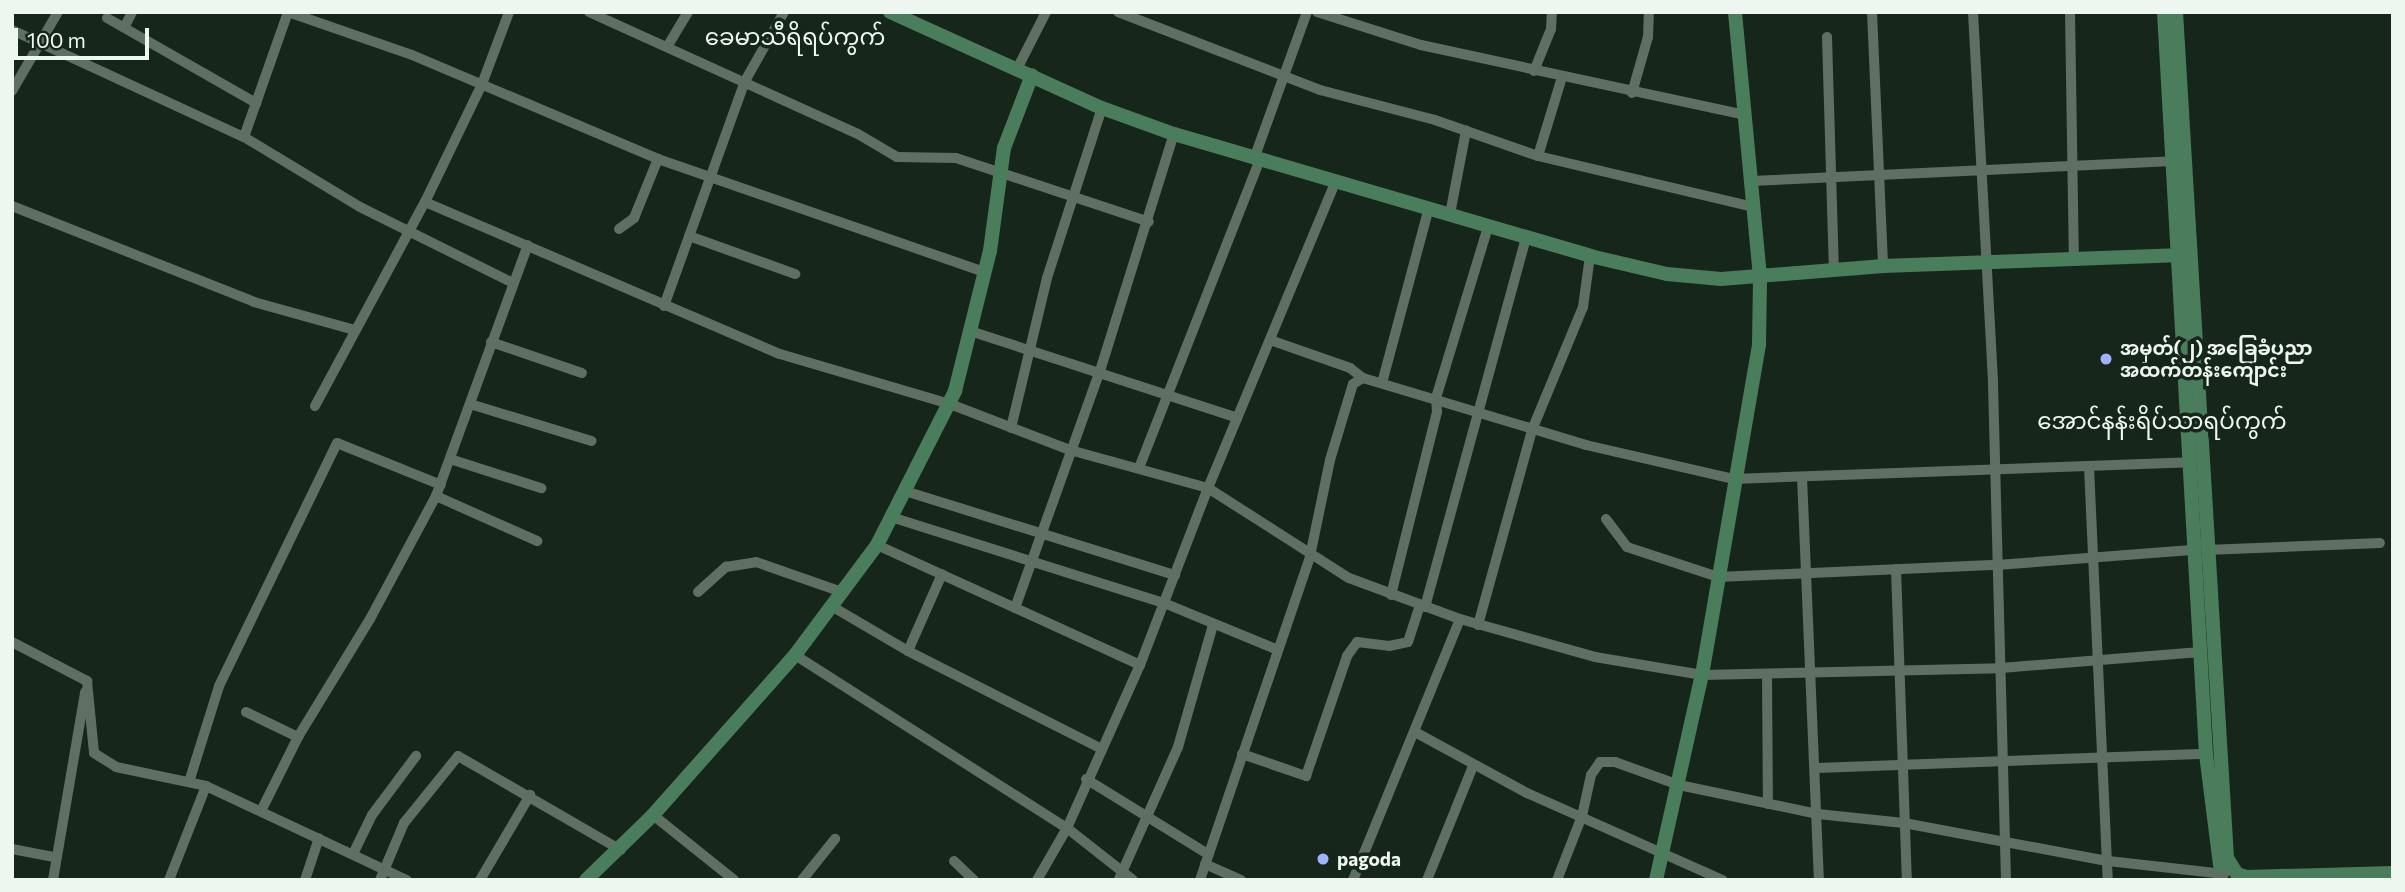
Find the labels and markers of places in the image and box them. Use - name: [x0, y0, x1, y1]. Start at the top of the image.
- place label: အမှတ်(၂) အခြေခံပညာ အထက်တန်းကျောင်း: [2120, 337, 2312, 381]
- marker: အမှတ်(၂) အခြေခံပညာ အထက်တန်းကျောင်း: [2098, 351, 2114, 367]
- place label: pagoda: [1337, 848, 1401, 870]
- marker: pagoda: [1315, 851, 1331, 867]

